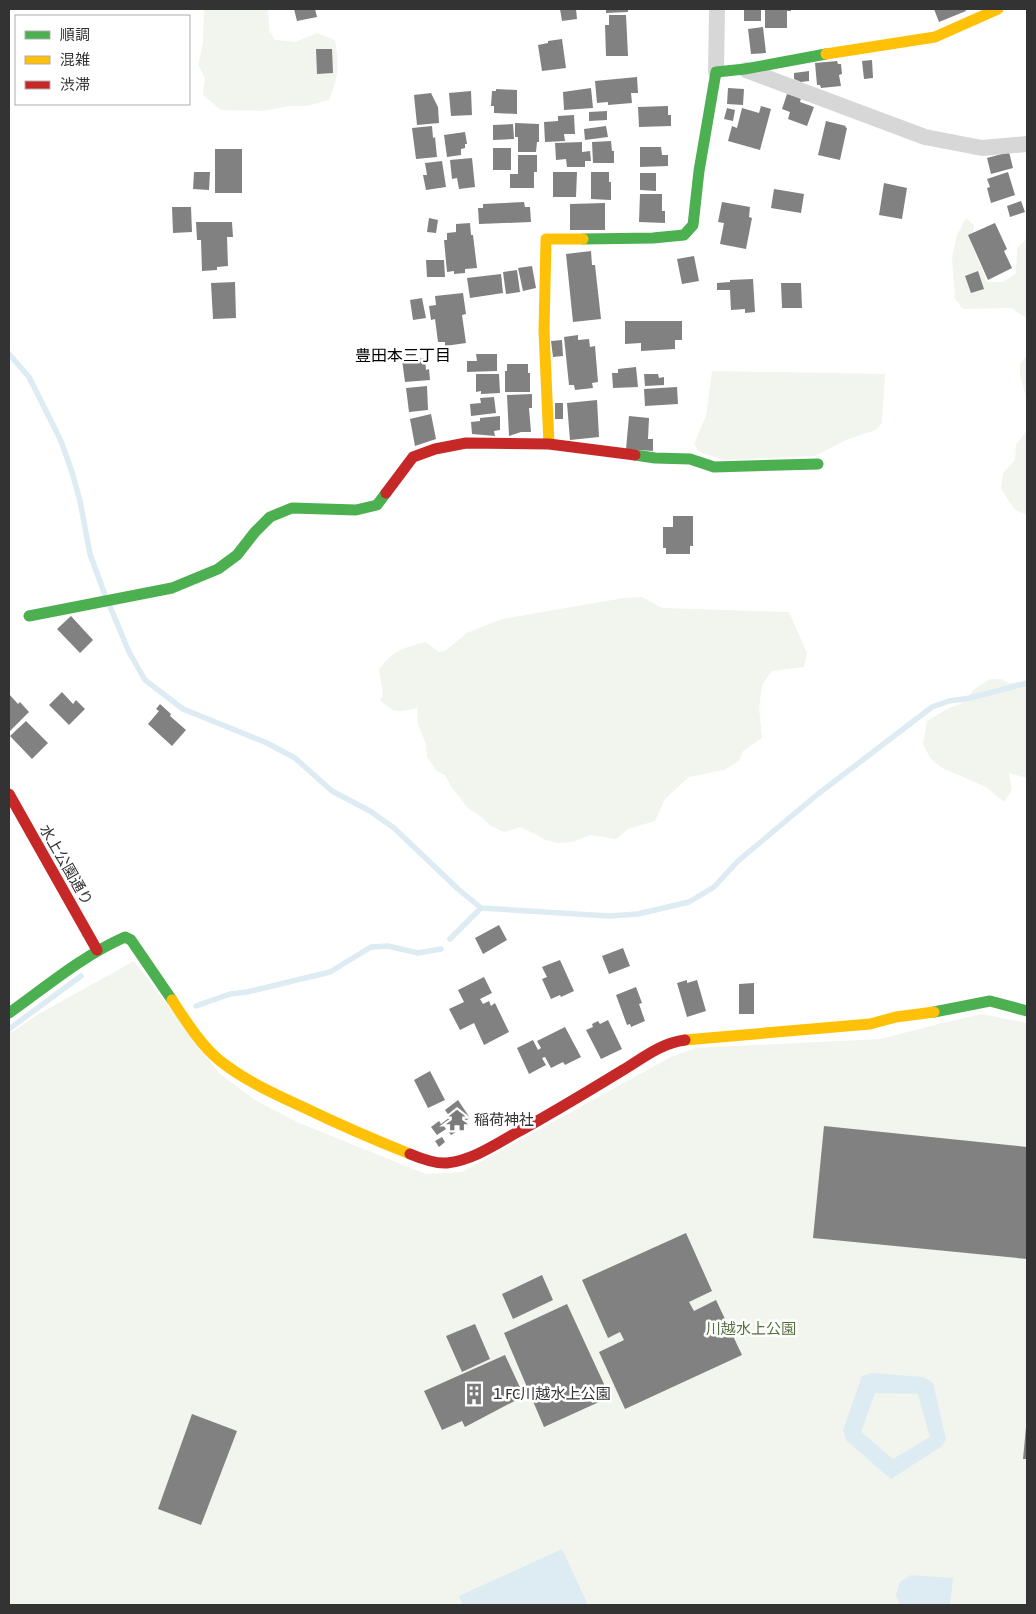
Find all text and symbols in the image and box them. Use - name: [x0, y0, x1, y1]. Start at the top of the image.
- legend: [15, 15, 190, 105]
- text: 順調: [60, 26, 90, 44]
- text: 混雑: [60, 51, 90, 69]
- text: 渋滞: [60, 76, 90, 94]
- district label: 豊田本三丁目: [355, 346, 451, 365]
- street label: 水上公園通り: [36, 822, 96, 908]
- temple icon: 稲荷神社: [444, 1107, 470, 1133]
- place label: 稲荷神社: [474, 1111, 534, 1129]
- park label: 川越水上公園: [706, 1320, 796, 1338]
- building icon: １FC川越水上公園: [461, 1381, 487, 1407]
- place label: １FC川越水上公園: [490, 1385, 611, 1403]

